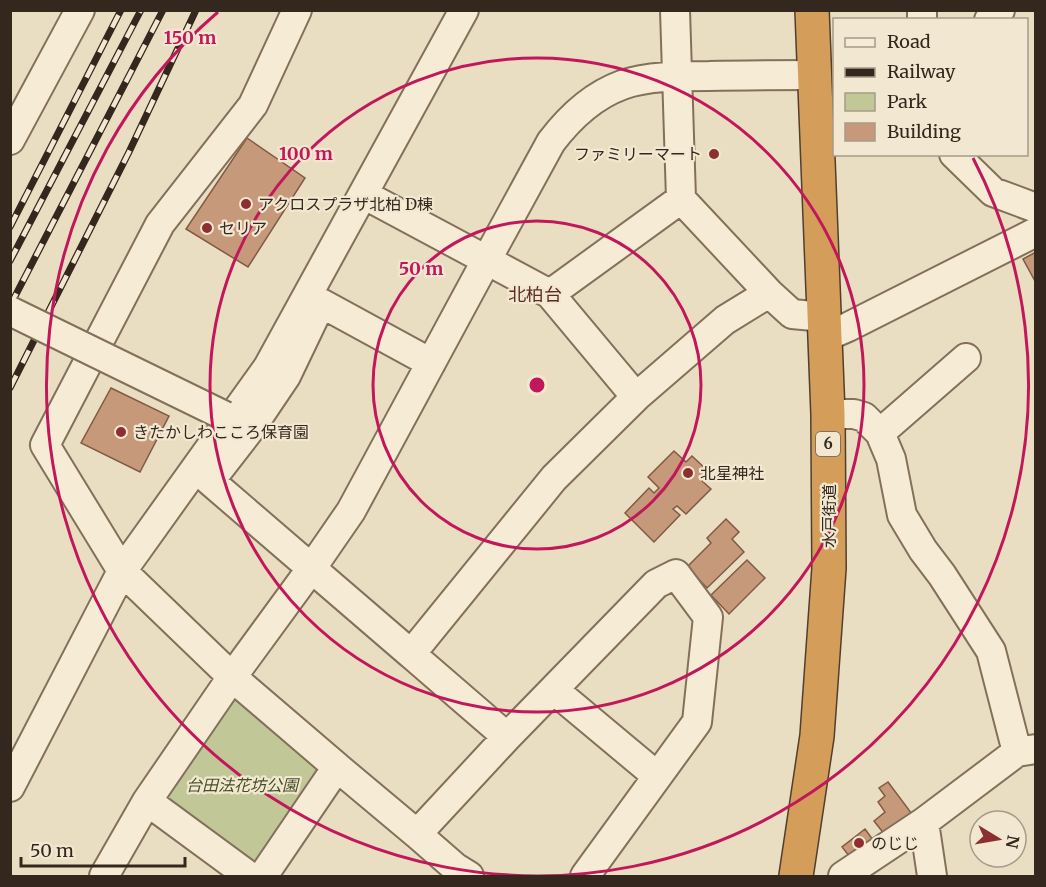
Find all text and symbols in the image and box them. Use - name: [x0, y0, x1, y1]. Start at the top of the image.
- legend: [833, 18, 1028, 156]
- text: 150 m: [164, 26, 216, 49]
- text: Road: [887, 30, 931, 53]
- text: Railway: [887, 60, 956, 83]
- text: Park: [887, 90, 928, 113]
- text: Building: [887, 120, 961, 143]
- text: 100 m: [279, 142, 333, 165]
- place label: ファミリーマート: [574, 144, 702, 164]
- marker: ファミリーマート: [707, 147, 721, 161]
- place label: アクロスプラザ北柏 D棟: [258, 194, 433, 214]
- marker: アクロスプラザ北柏 D棟: [239, 197, 253, 211]
- place label: セリア: [219, 218, 267, 238]
- marker: セリア: [200, 221, 214, 235]
- text: 50 m: [399, 257, 443, 280]
- district label: 北柏台: [508, 283, 562, 306]
- centre of rings: [527, 375, 547, 395]
- place label: きたかしわこころ保育園: [133, 422, 309, 442]
- marker: きたかしわこころ保育園: [114, 425, 128, 439]
- road number: 6: [816, 432, 840, 456]
- place label: 北星神社: [700, 463, 764, 483]
- marker: 北星神社: [681, 466, 695, 480]
- street label: 水戸街道: [819, 484, 839, 548]
- park label: 台田法花坊公園: [186, 775, 300, 795]
- north arrow: [968, 809, 1028, 869]
- scale bar: [21, 830, 184, 868]
- place label: のじじ: [871, 833, 919, 853]
- text: N: [1002, 834, 1024, 850]
- marker: のじじ: [852, 836, 866, 850]
- text: 50 m: [30, 839, 74, 862]

